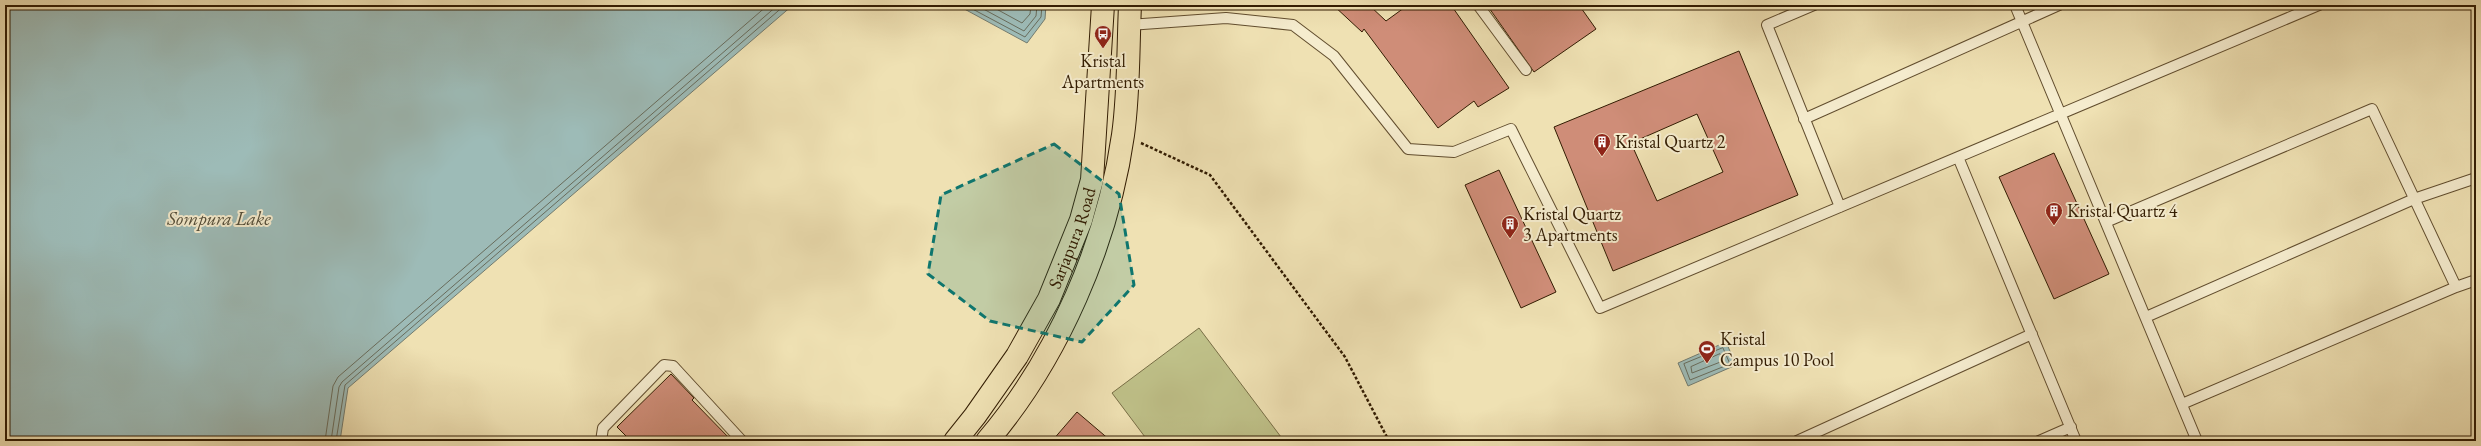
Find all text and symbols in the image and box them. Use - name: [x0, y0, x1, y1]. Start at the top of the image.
- bus stop icon: Kristal Apartments: [1093, 24, 1113, 49]
- place label: Kristal Apartments: [1061, 49, 1144, 93]
- place label: Kristal Quartz 2: [1615, 130, 1726, 153]
- building icon: Kristal Quartz 2: [1592, 132, 1612, 157]
- street label: Sarjapura Road: [1042, 184, 1101, 292]
- place label: Kristal Quartz 4: [2067, 199, 2178, 222]
- building icon: Kristal Quartz 4: [2044, 201, 2064, 226]
- place label: Kristal Quartz 3 Apartments: [1523, 202, 1621, 246]
- water label: Sompura Lake: [166, 206, 271, 231]
- building icon: Kristal Quartz 3 Apartments: [1500, 214, 1520, 239]
- place label: Kristal Campus 10 Pool: [1720, 327, 1834, 371]
- sports icon: Kristal Campus 10 Pool: [1697, 339, 1717, 364]

